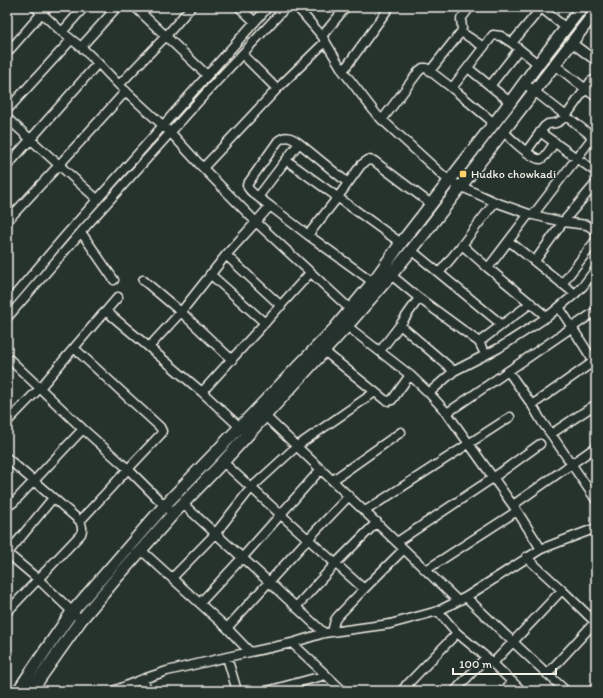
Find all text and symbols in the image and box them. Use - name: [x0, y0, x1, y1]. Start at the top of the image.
- place label: Hudko chowkadi: [471, 167, 556, 181]
- marker: Hudko chowkadi: [458, 169, 468, 179]
- scale bar: [453, 650, 556, 676]
- text: 100 m: [459, 657, 492, 671]

